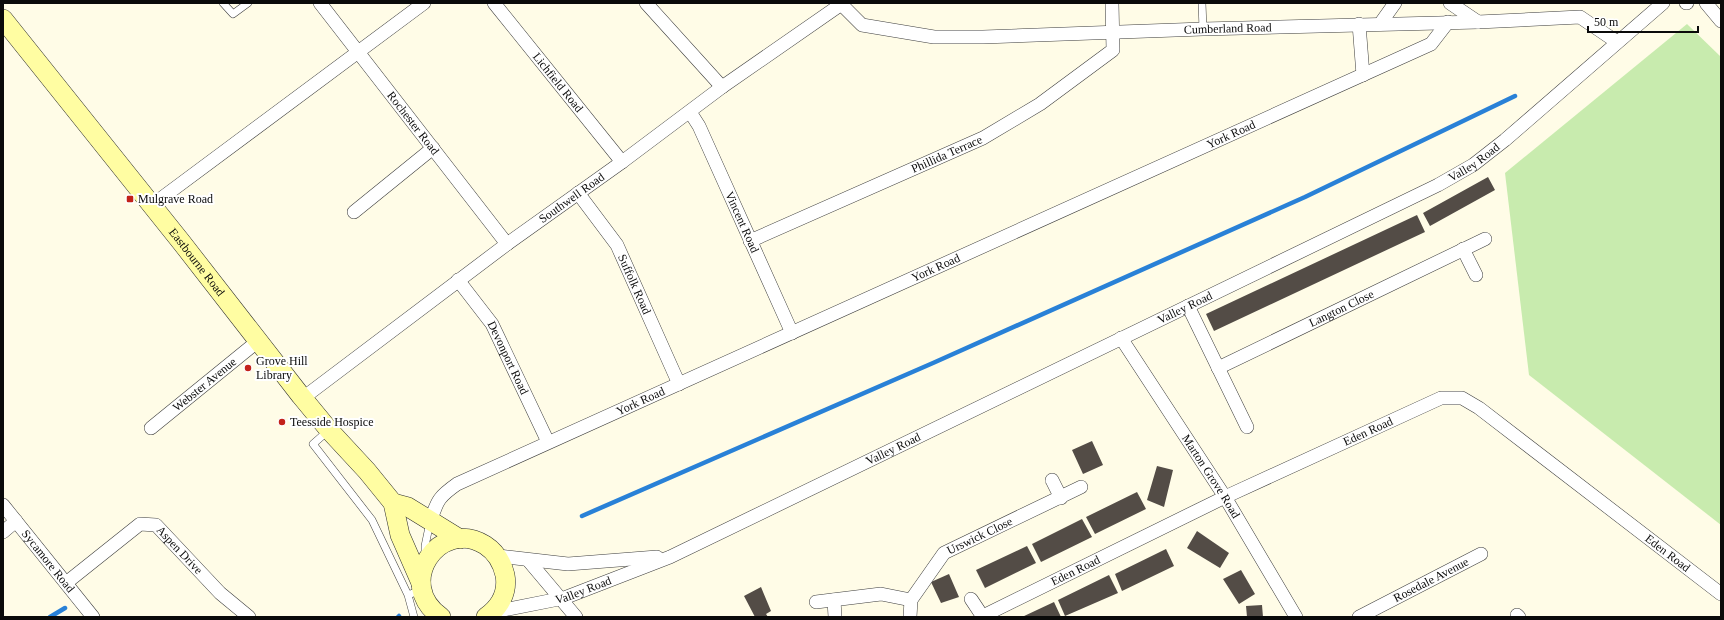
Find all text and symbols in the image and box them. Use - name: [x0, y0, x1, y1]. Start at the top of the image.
- scale bar: [1588, 8, 1698, 34]
- text: 50 m: [1594, 15, 1619, 29]
- street label: Cumberland Road: [1184, 20, 1272, 37]
- street label: Lichfield Road: [530, 50, 586, 115]
- street label: Rochester Road: [384, 89, 442, 158]
- street label: York Road: [1204, 117, 1257, 151]
- street label: Phillida Terrace: [909, 132, 984, 176]
- street label: Valley Road: [1446, 140, 1502, 185]
- street label: Southwell Road: [536, 170, 607, 226]
- street label: Vincent Road: [722, 189, 762, 255]
- place label: Mulgrave Road: [138, 192, 213, 206]
- marker: Mulgrave Road: [125, 194, 135, 204]
- street label: Eastbourne Road: [166, 225, 228, 299]
- street label: York Road: [909, 251, 962, 285]
- street label: Suffolk Road: [615, 252, 654, 316]
- street label: Langton Close: [1307, 287, 1376, 330]
- street label: Valley Road: [1155, 288, 1214, 327]
- street label: Devonport Road: [485, 319, 531, 397]
- street label: Webster Avenue: [170, 354, 239, 414]
- place label: Grove Hill Library: [256, 354, 308, 382]
- marker: Grove Hill Library: [243, 363, 253, 373]
- street label: York Road: [614, 384, 667, 418]
- street label: Eden Road: [1341, 414, 1395, 449]
- place label: Teesside Hospice: [290, 415, 373, 429]
- marker: Teesside Hospice: [277, 417, 287, 427]
- street label: Valley Road: [864, 430, 923, 468]
- street label: Marton Grove Road: [1179, 432, 1243, 521]
- street label: Urswick Close: [945, 514, 1015, 558]
- street label: Aspen Drive: [154, 523, 206, 577]
- street label: Sycamore Road: [19, 527, 77, 595]
- street label: Eden Road: [1642, 531, 1693, 575]
- street label: Eden Road: [1049, 553, 1102, 589]
- street label: Rosedale Avenue: [1391, 555, 1471, 605]
- street label: Valley Road: [554, 573, 613, 607]

